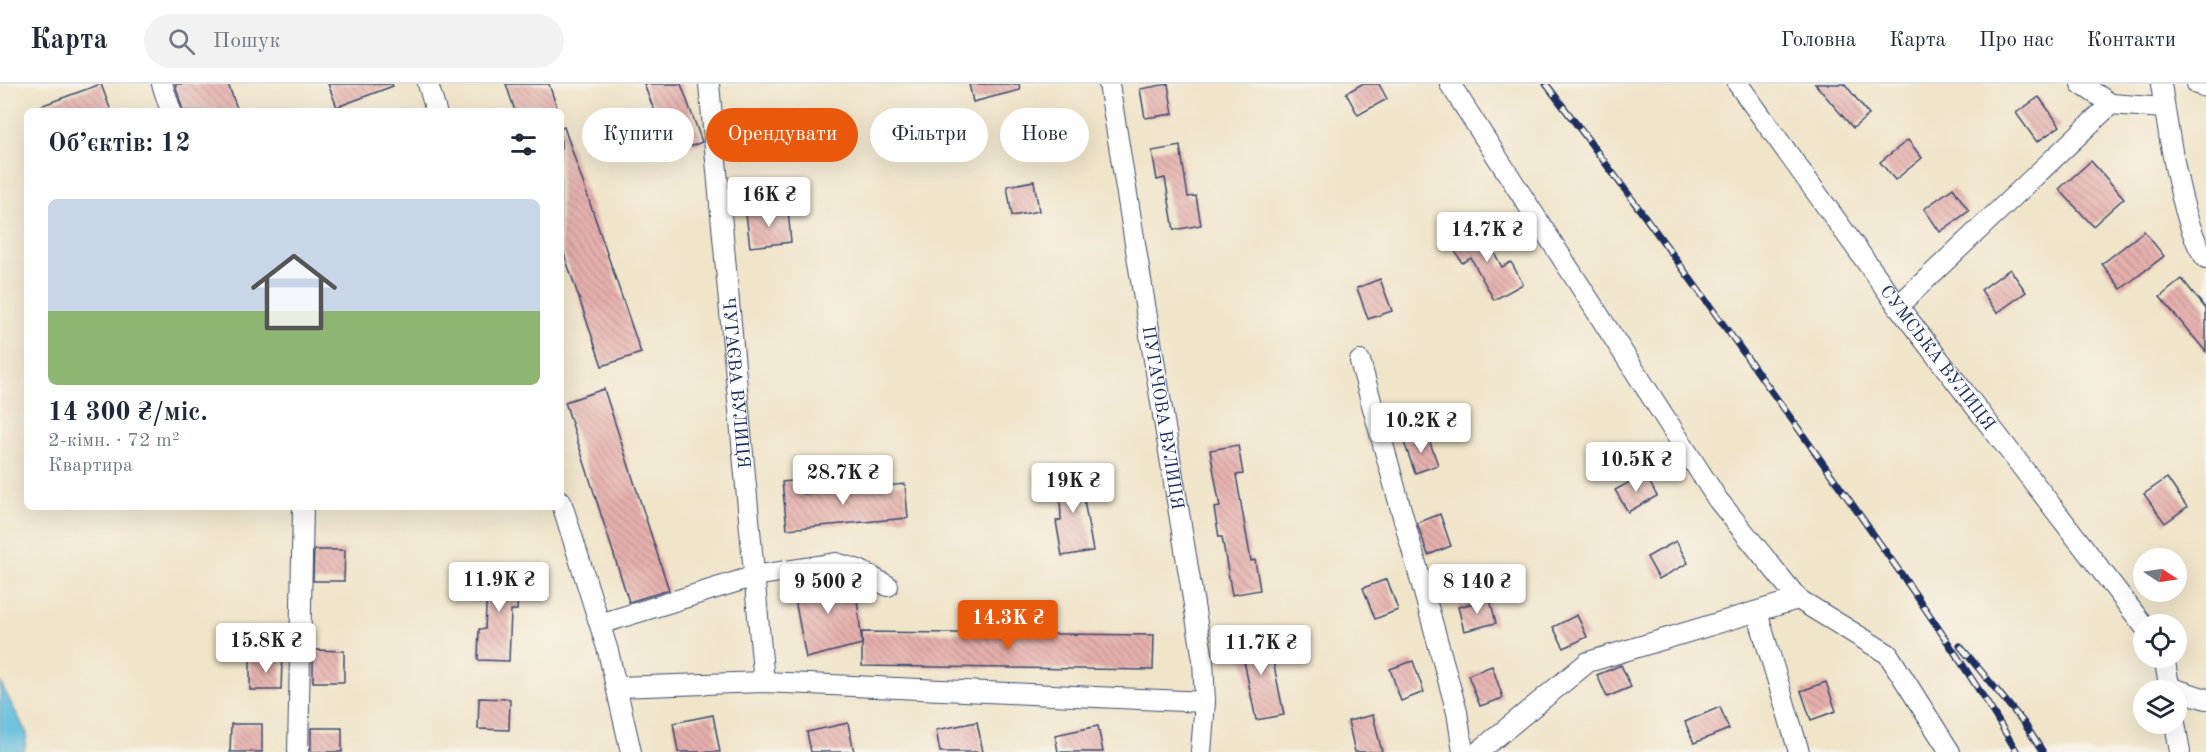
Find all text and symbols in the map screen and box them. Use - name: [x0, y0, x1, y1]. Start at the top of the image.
- search box: [144, 14, 564, 68]
- icon: search: [165, 25, 198, 58]
- text: Карта: [30, 27, 108, 55]
- text: Пошук: [213, 30, 281, 52]
- text: Головна: [1781, 30, 1856, 51]
- text: Карта: [1889, 30, 1946, 51]
- text: Про нас: [1979, 30, 2054, 51]
- text: Контакти: [2087, 30, 2176, 51]
- chip: Купити: [582, 108, 694, 162]
- chip: Орендувати: [706, 108, 858, 162]
- chip: Фільтри: [870, 108, 988, 162]
- chip: Нове: [1000, 108, 1089, 162]
- icon: filters: [507, 128, 540, 161]
- text: Об’єктів: 12: [48, 131, 190, 157]
- pin: 16K ₴: [727, 177, 811, 228]
- text: 16K ₴: [741, 186, 797, 206]
- pin: 14.7K ₴: [1432, 212, 1542, 263]
- text: 14.7K ₴: [1451, 221, 1523, 241]
- icon: home: [240, 238, 348, 346]
- street label: СУМСЬКА ВУЛИЦЯ: [1876, 282, 1998, 434]
- street label: ЧУГАЄВА ВУЛИЦЯ: [719, 296, 752, 469]
- street label: ПУГАЧОВА ВУЛИЦЯ: [1139, 325, 1186, 511]
- text: 14 300 ₴/міс.: [48, 400, 208, 426]
- pin: 10.2K ₴: [1366, 403, 1476, 454]
- text: 10.2K ₴: [1385, 412, 1457, 432]
- text: 2-кімн. · 72 m²: [48, 431, 180, 451]
- pin: 10.5K ₴: [1581, 442, 1691, 493]
- text: 10.5K ₴: [1600, 451, 1672, 471]
- pin: 28.7K ₴: [788, 455, 898, 506]
- text: Квартира: [48, 456, 133, 476]
- pin: 19K ₴: [1031, 463, 1115, 514]
- text: 28.7K ₴: [807, 464, 879, 484]
- text: 19K ₴: [1045, 472, 1101, 492]
- north arrow: [2133, 548, 2187, 602]
- map controls: [2133, 548, 2187, 734]
- pin: 11.9K ₴: [444, 562, 554, 613]
- pin: 9 500 ₴: [773, 564, 883, 615]
- pin: 8 140 ₴: [1422, 564, 1532, 615]
- text: 11.9K ₴: [463, 571, 535, 591]
- text: 9 500 ₴: [794, 573, 862, 593]
- text: 8 140 ₴: [1443, 573, 1511, 593]
- pin: 14.3K ₴: [953, 600, 1063, 651]
- text: 14.3K ₴: [972, 609, 1044, 629]
- button: locate: [2133, 614, 2187, 668]
- pin: 15.8K ₴: [211, 623, 321, 674]
- pin: 11.7K ₴: [1206, 625, 1316, 676]
- text: 15.8K ₴: [230, 632, 302, 652]
- text: 11.7K ₴: [1225, 634, 1297, 654]
- button: layers: [2133, 680, 2187, 734]

